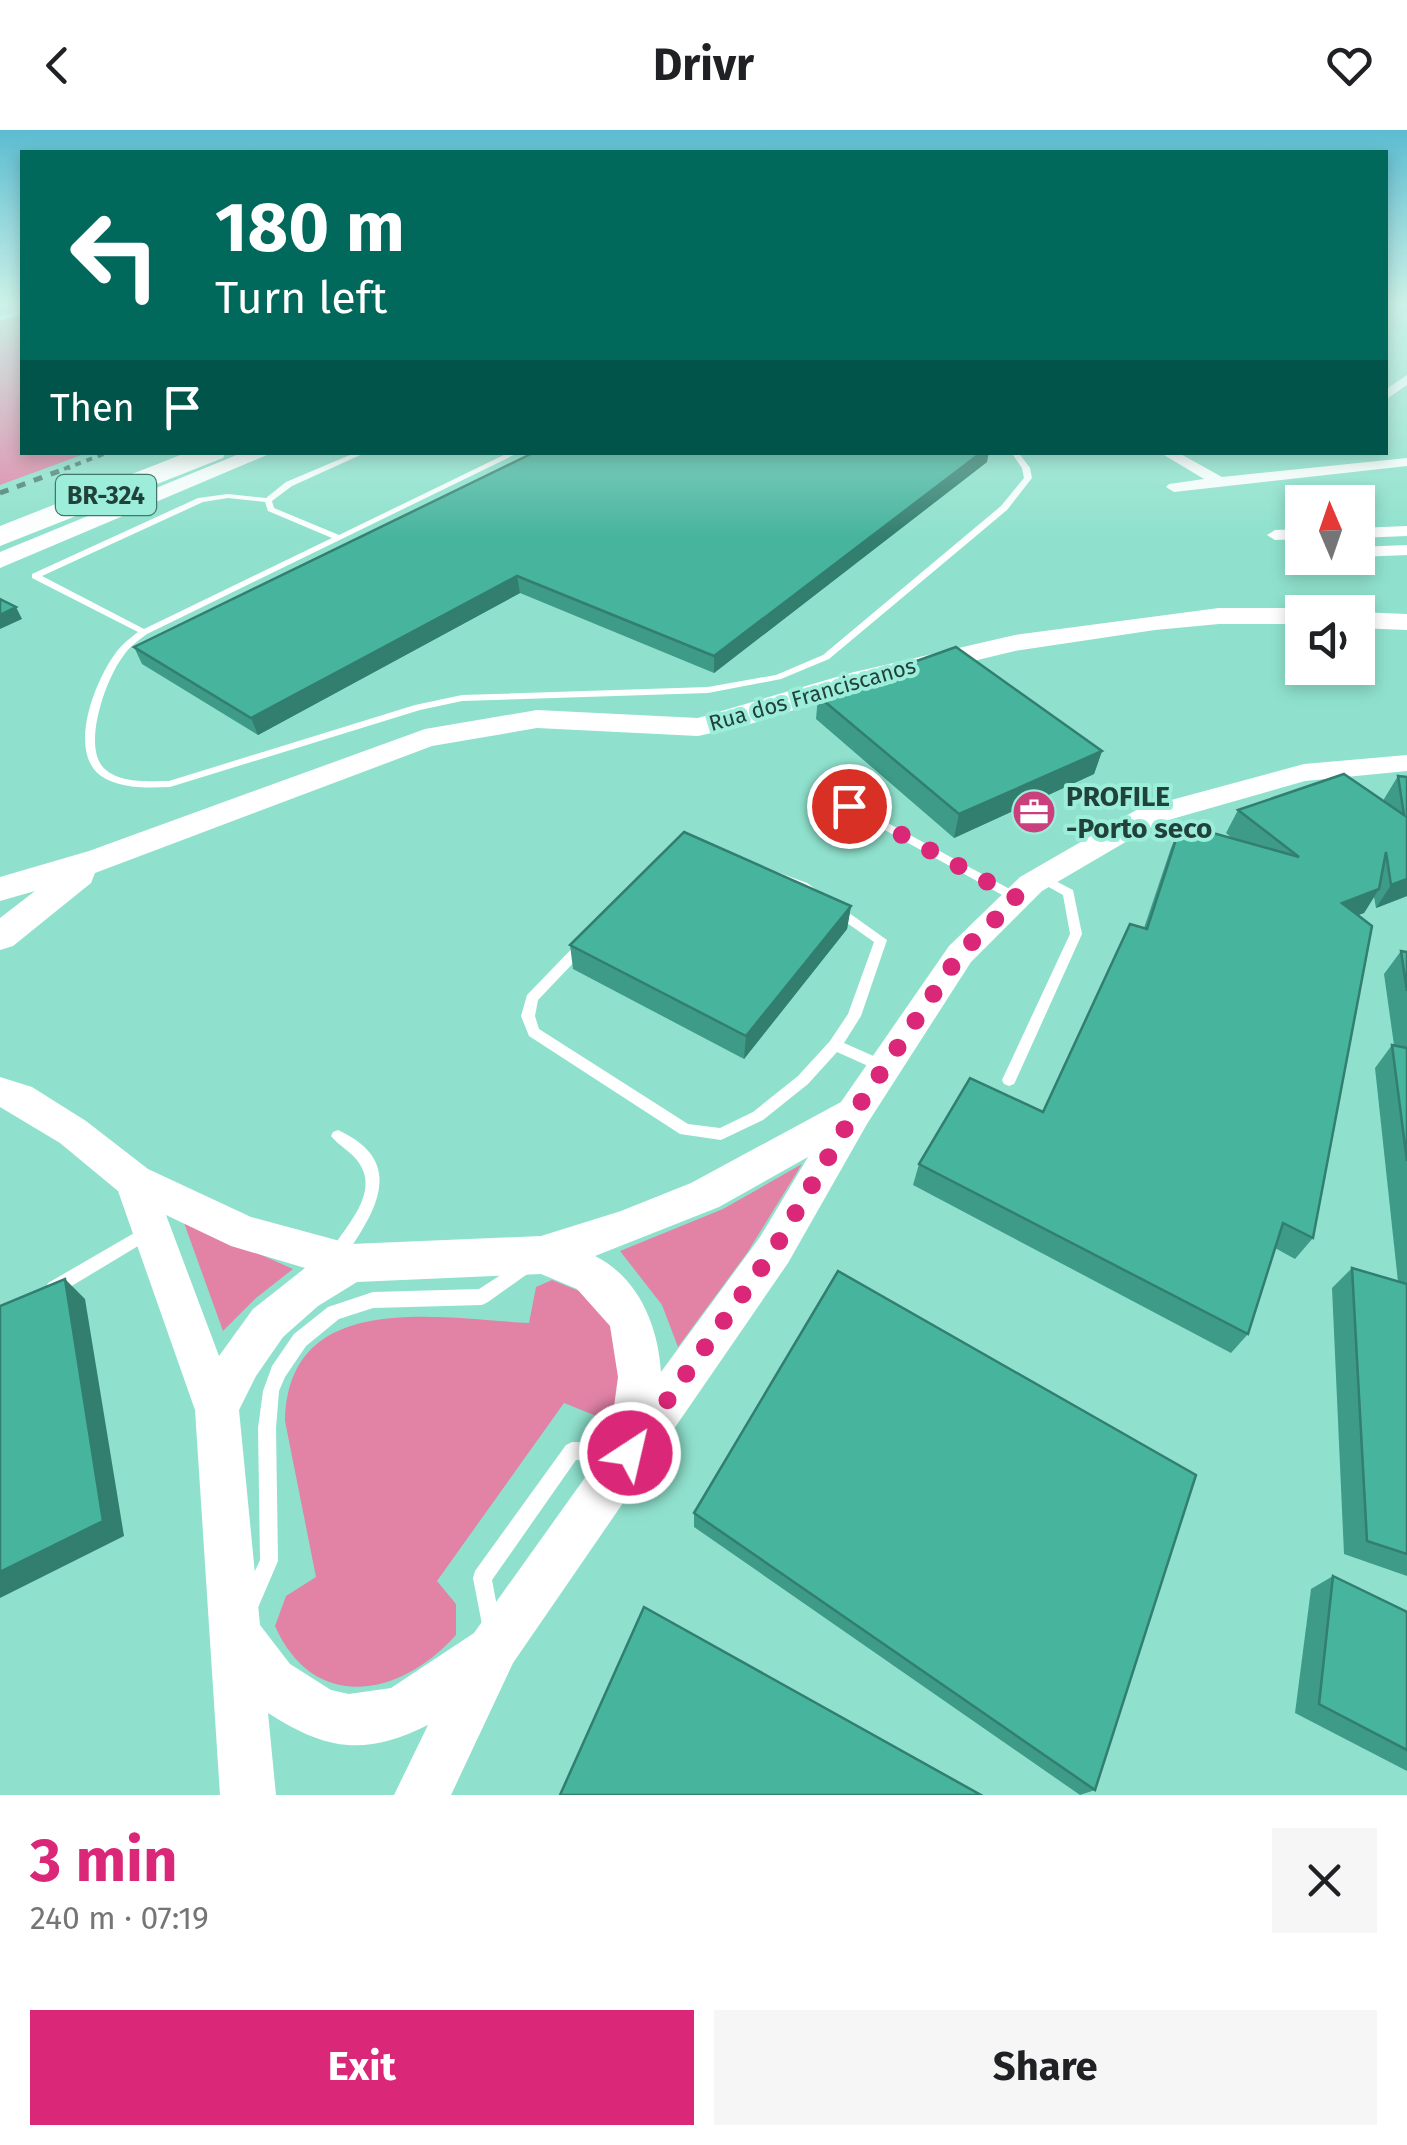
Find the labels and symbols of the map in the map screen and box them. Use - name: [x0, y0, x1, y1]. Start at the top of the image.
- road number: BR-324: [56, 475, 156, 515]
- north arrow: [1285, 485, 1375, 575]
- street label: Rua dos Franciscanos: [706, 652, 919, 737]
- pin: [807, 764, 892, 849]
- place label: PROFILE -Porto seco: [1066, 780, 1212, 845]
- office icon: PROFILE -Porto seco: [1011, 789, 1057, 835]
- position arrow: [578, 1401, 682, 1505]

